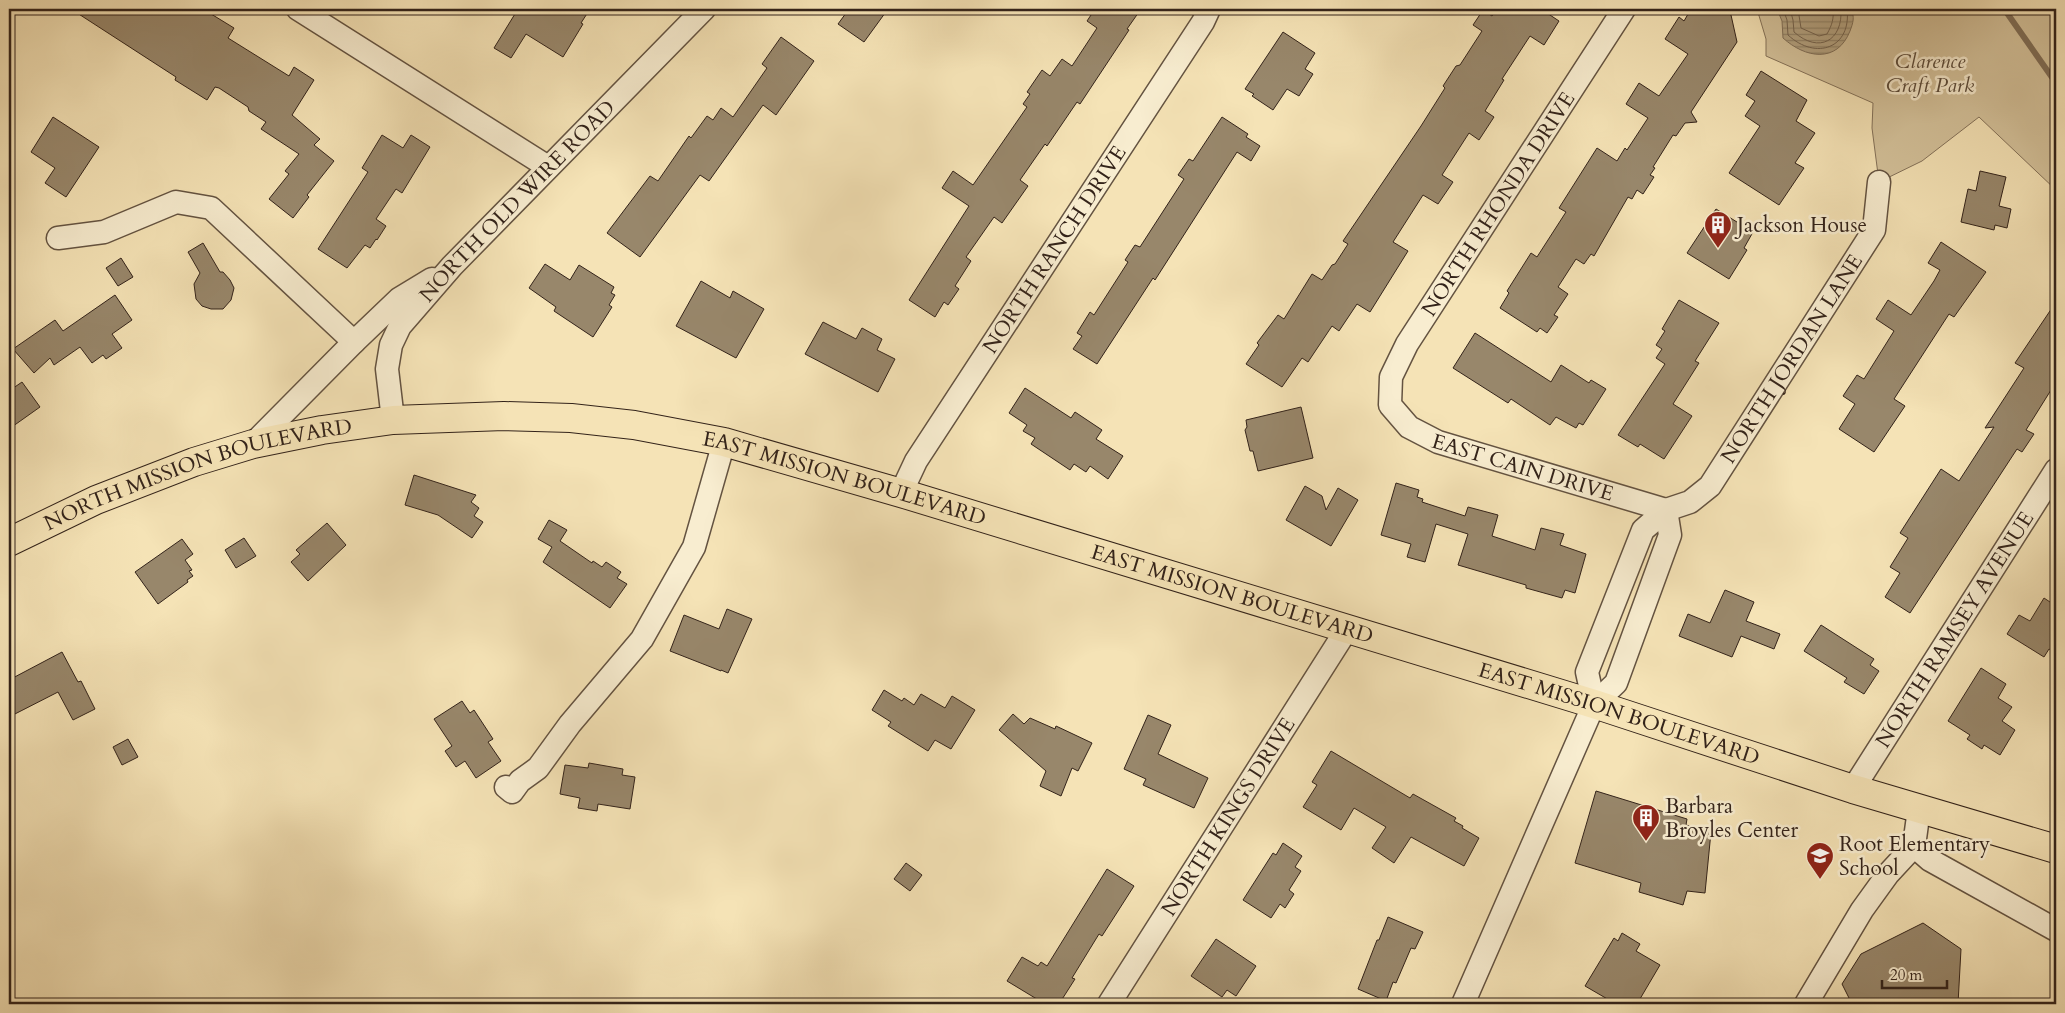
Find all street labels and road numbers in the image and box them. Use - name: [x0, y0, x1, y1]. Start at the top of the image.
- street label: NORTH RHONDA DRIVE: [1415, 86, 1582, 322]
- street label: NORTH OLD WIRE ROAD: [413, 94, 622, 309]
- street label: NORTH RANCH DRIVE: [976, 140, 1133, 359]
- street label: NORTH JORDAN LANE: [1714, 249, 1870, 469]
- street label: NORTH MISSION BOULEVARD: [39, 412, 354, 538]
- street label: EAST MISSION BOULEVARD: [700, 424, 989, 533]
- street label: EAST CAIN DRIVE: [1428, 427, 1617, 509]
- street label: NORTH RAMSEY AVENUE: [1869, 506, 2041, 754]
- street label: EAST MISSION BOULEVARD: [1087, 538, 1377, 651]
- street label: EAST MISSION BOULEVARD: [1475, 656, 1763, 772]
- street label: NORTH KINGS DRIVE: [1155, 712, 1302, 922]

